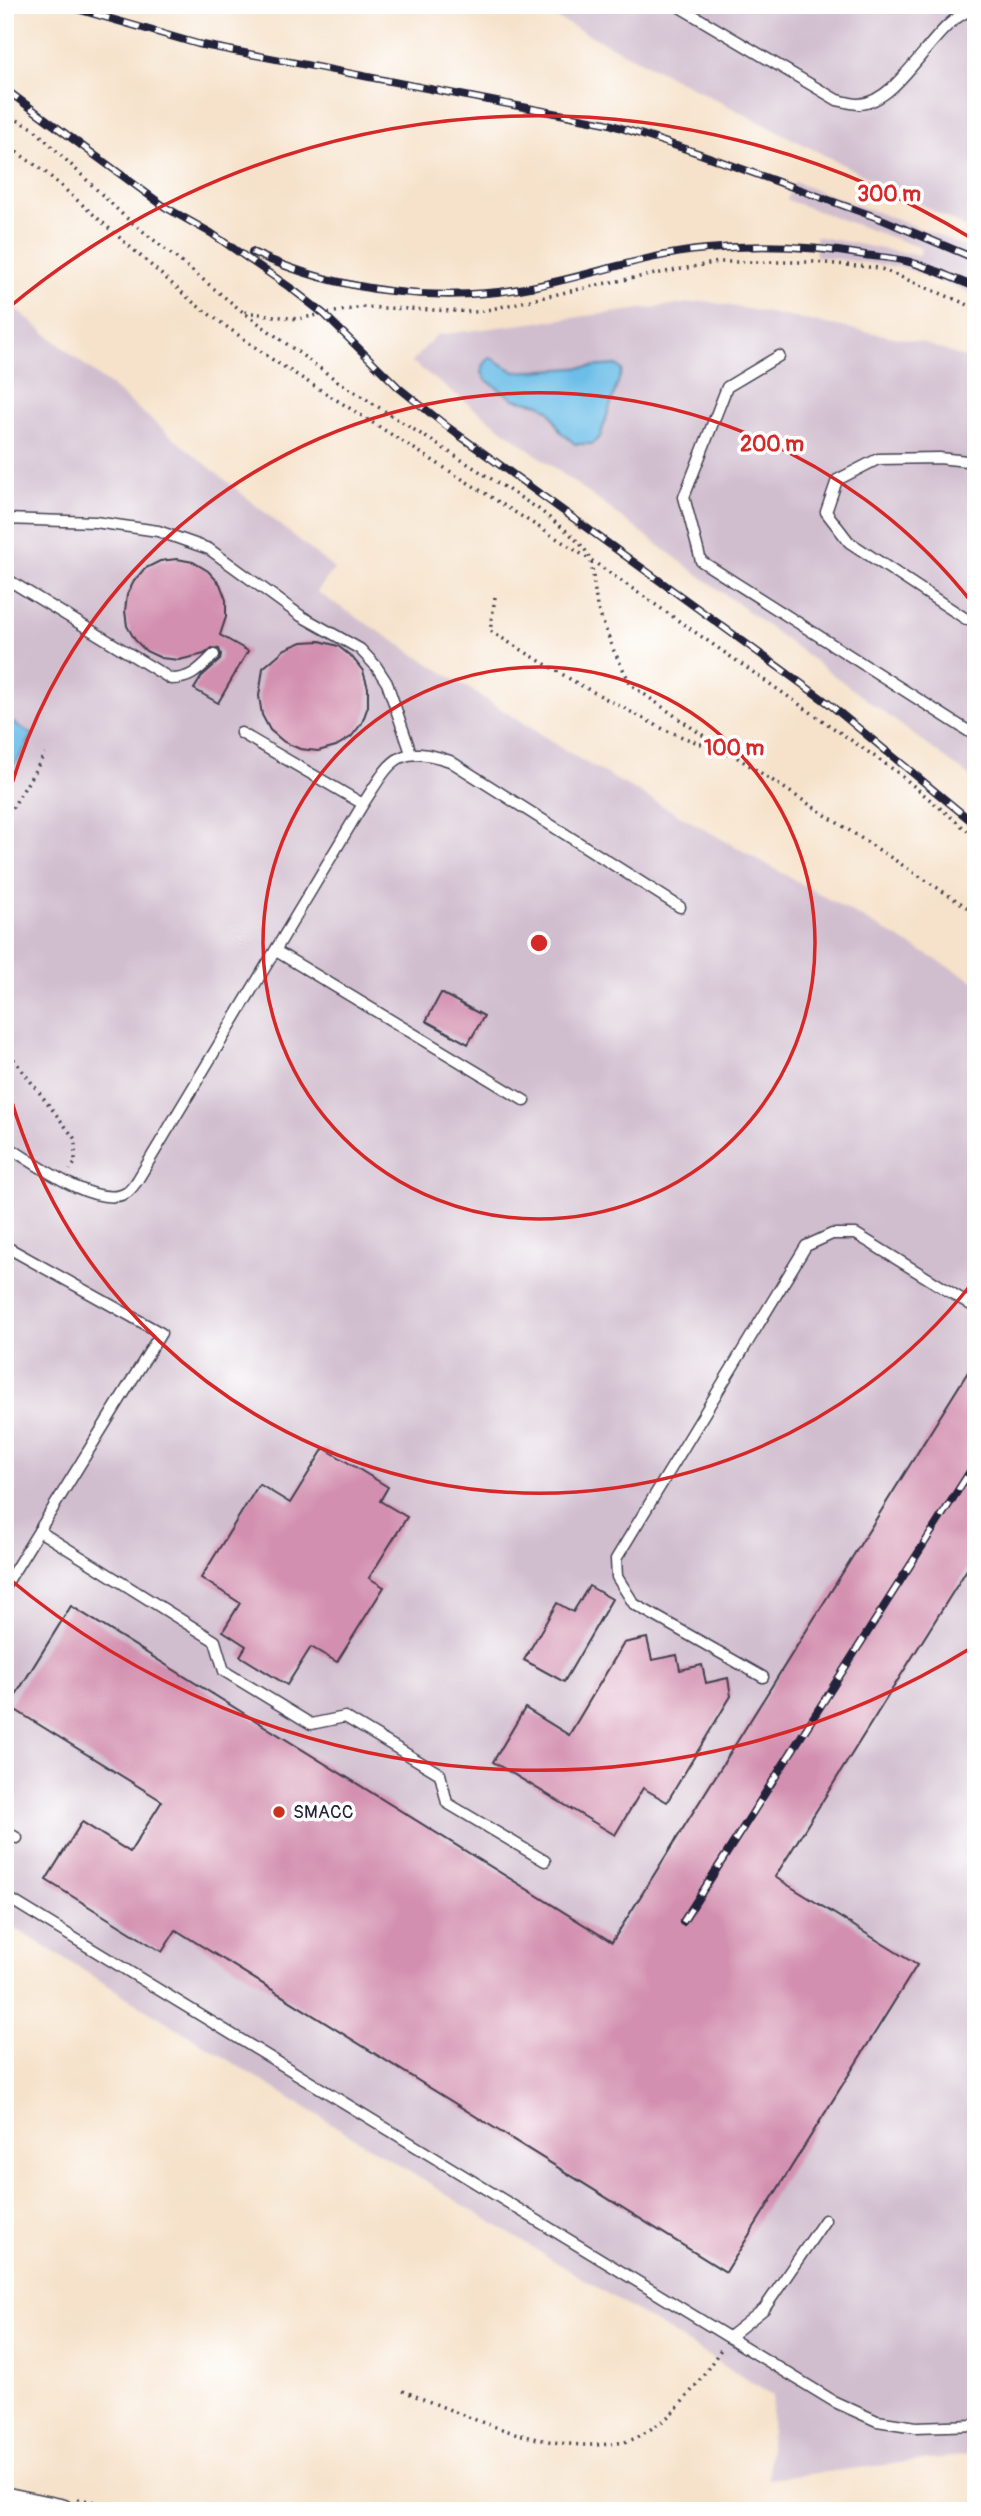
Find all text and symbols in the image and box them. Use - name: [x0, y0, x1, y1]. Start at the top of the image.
- text: 300 m: [857, 181, 921, 208]
- text: 200 m: [740, 431, 804, 458]
- text: 100 m: [704, 735, 764, 762]
- centre of rings: [527, 931, 551, 955]
- place label: SMACC: [293, 1800, 354, 1824]
- marker: SMACC: [271, 1804, 287, 1820]

